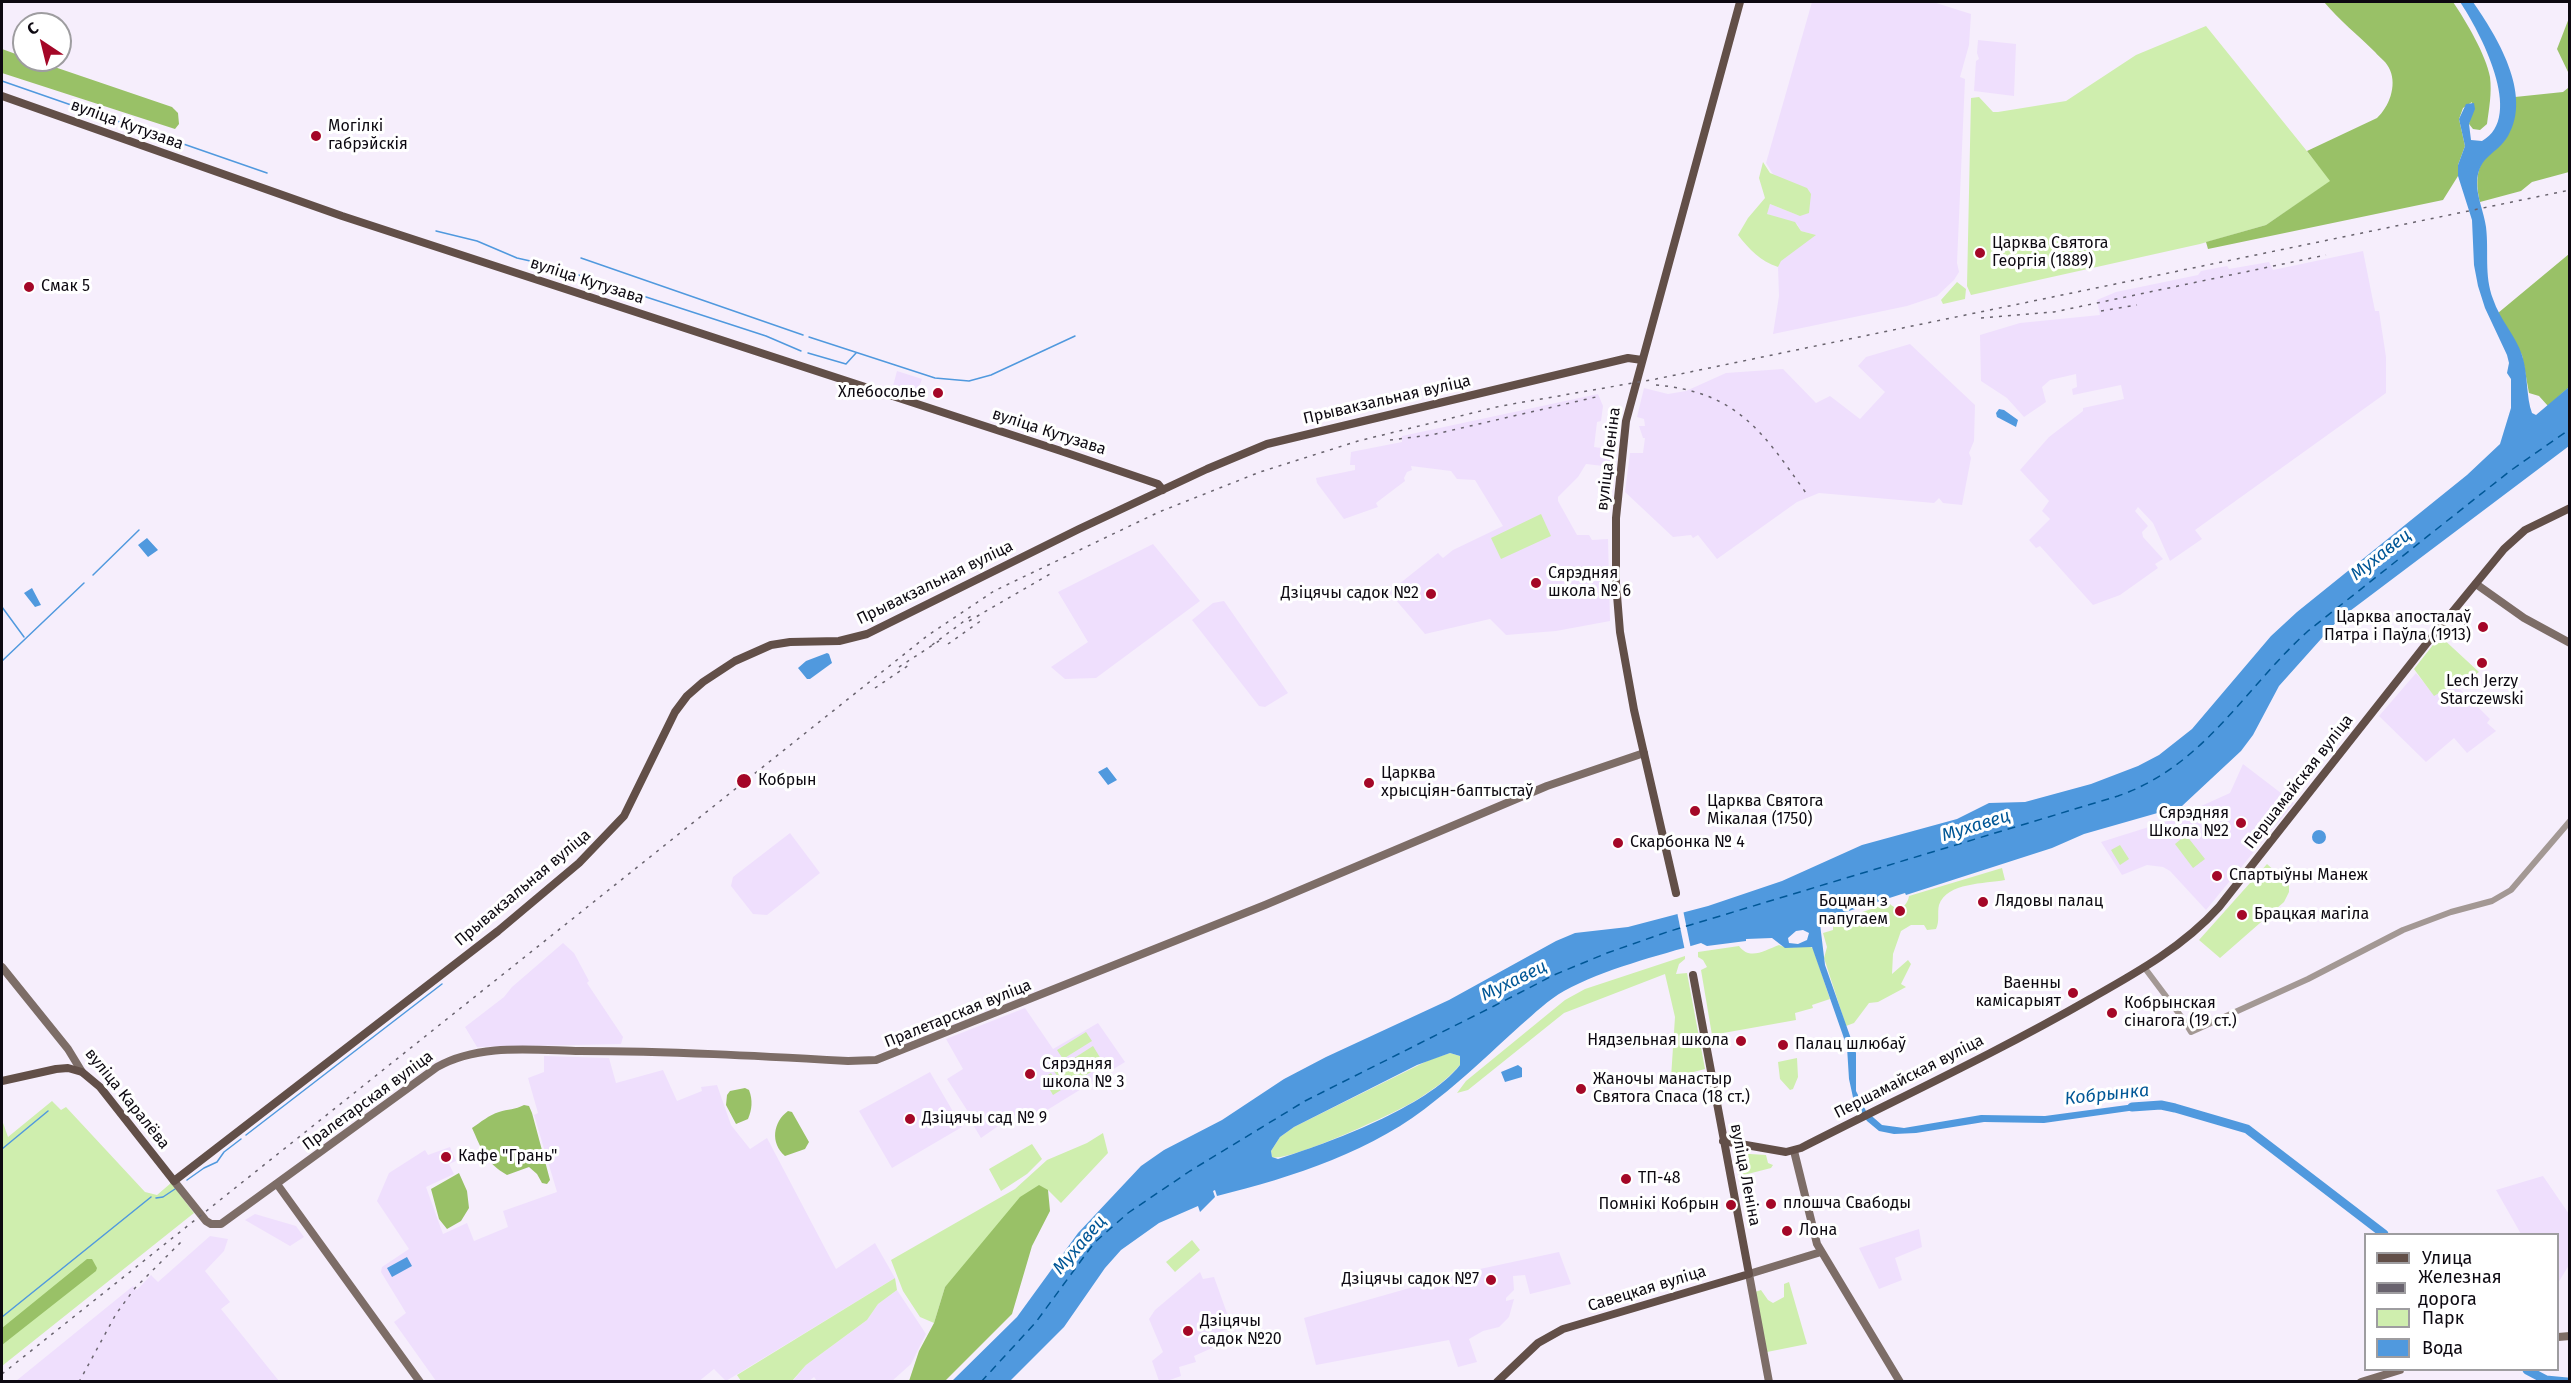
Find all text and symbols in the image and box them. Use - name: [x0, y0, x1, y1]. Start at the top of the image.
- north arrow: [12, 12, 72, 72]
- text: С: [23, 18, 42, 39]
- street label: вуліца Кутузава: [68, 96, 186, 154]
- place label: Могілкі габрэйскія: [328, 117, 408, 155]
- marker: Могілкі габрэйскія: [309, 129, 323, 143]
- place label: Царква Святога Георгія (1889): [1992, 234, 2109, 272]
- marker: Царква Святога Георгія (1889): [1973, 246, 1987, 260]
- street label: вуліца Кутузава: [528, 254, 646, 308]
- place label: Смак 5: [41, 277, 90, 297]
- marker: Смак 5: [22, 280, 36, 294]
- street label: Прывакзальная вуліца: [1301, 371, 1473, 429]
- place label: Хлебосолье: [838, 383, 926, 403]
- marker: Хлебосолье: [931, 386, 945, 400]
- street label: вуліца Кутузава: [990, 405, 1108, 459]
- street label: вуліца Леніна: [1593, 406, 1625, 512]
- water label: Мухавец: [2346, 525, 2416, 585]
- street label: Прывакзальная вуліца: [854, 537, 1016, 629]
- place label: Сярэдняя школа № 6: [1548, 564, 1631, 602]
- marker: Сярэдняя школа № 6: [1529, 576, 1543, 590]
- place label: Дзіцячы садок №2: [1281, 584, 1419, 604]
- marker: Дзіцячы садок №2: [1424, 587, 1438, 601]
- place label: Царква апосталаў Пятра і Паўла (1913): [2324, 608, 2471, 646]
- marker: Царква апосталаў Пятра і Паўла (1913): [2476, 620, 2490, 634]
- marker: Lech Jerzy Starczewski: [2475, 656, 2489, 670]
- place label: Lech Jerzy Starczewski: [2440, 672, 2524, 710]
- street label: Першамайская вуліца: [2241, 711, 2357, 853]
- place label: Царква хрысціян-баптыстаў: [1381, 764, 1533, 802]
- place label: Кобрын: [758, 771, 817, 791]
- marker: Кобрын: [735, 772, 753, 790]
- marker: Царква хрысціян-баптыстаў: [1362, 776, 1376, 790]
- place label: Царква Святога Мікалая (1750): [1707, 792, 1824, 830]
- marker: Царква Святога Мікалая (1750): [1688, 804, 1702, 818]
- place label: Сярэдняя Школа №2: [2149, 804, 2229, 842]
- water label: Мухавец: [1939, 805, 2013, 847]
- marker: Сярэдняя Школа №2: [2234, 816, 2248, 830]
- street label: Прывакзальная вуліца: [451, 826, 595, 950]
- place label: Скарбонка № 4: [1630, 833, 1745, 853]
- marker: Скарбонка № 4: [1611, 836, 1625, 850]
- place label: Спартыўны Манеж: [2229, 866, 2368, 886]
- marker: Спартыўны Манеж: [2210, 869, 2224, 883]
- place label: Боцман з папугаем: [1818, 892, 1888, 930]
- place label: Лядовы палац: [1995, 892, 2103, 912]
- marker: Лядовы палац: [1976, 895, 1990, 909]
- marker: Боцман з папугаем: [1893, 904, 1907, 918]
- place label: Брацкая магіла: [2254, 905, 2369, 925]
- marker: Брацкая магіла: [2235, 908, 2249, 922]
- water label: Мухавец: [1477, 956, 1551, 1006]
- place label: Ваенны камісарыят: [1976, 974, 2061, 1012]
- street label: Пралетарская вуліца: [882, 976, 1034, 1052]
- marker: Ваенны камісарыят: [2066, 986, 2080, 1000]
- place label: Кобрынская сінагога (19 ст.): [2124, 994, 2237, 1032]
- marker: Кобрынская сінагога (19 ст.): [2105, 1006, 2119, 1020]
- place label: Нядзельная школа: [1587, 1031, 1729, 1051]
- street label: Першамайская вуліца: [1831, 1031, 1987, 1123]
- marker: Нядзельная школа: [1734, 1034, 1748, 1048]
- place label: Палац шлюбаў: [1795, 1035, 1906, 1055]
- marker: Палац шлюбаў: [1776, 1038, 1790, 1052]
- street label: вуліца Каралёва: [80, 1045, 174, 1153]
- street label: Пралетарская вуліца: [299, 1047, 437, 1155]
- place label: Сярэдняя школа № 3: [1042, 1055, 1124, 1093]
- marker: Сярэдняя школа № 3: [1023, 1067, 1037, 1081]
- place label: Жаночы манастыр Святога Спаса (18 ст.): [1593, 1070, 1750, 1108]
- water label: Кобрынка: [2064, 1080, 2150, 1110]
- marker: Жаночы манастыр Святога Спаса (18 ст.): [1574, 1082, 1588, 1096]
- place label: Дзіцячы сад № 9: [922, 1109, 1047, 1129]
- marker: Дзіцячы сад № 9: [903, 1112, 917, 1126]
- street label: вуліца Леніна: [1726, 1122, 1764, 1228]
- place label: Кафе "Грань": [458, 1147, 557, 1167]
- marker: Кафе "Грань": [439, 1150, 453, 1164]
- place label: ТП-48: [1638, 1169, 1681, 1189]
- marker: ТП-48: [1619, 1172, 1633, 1186]
- place label: плошча Свабоды: [1783, 1194, 1911, 1214]
- place label: Помнікі Кобрын: [1599, 1195, 1719, 1215]
- marker: плошча Свабоды: [1764, 1197, 1778, 1211]
- marker: Помнікі Кобрын: [1724, 1198, 1738, 1212]
- water label: Мухавец: [1049, 1211, 1111, 1279]
- place label: Лона: [1799, 1221, 1837, 1241]
- marker: Лона: [1780, 1224, 1794, 1238]
- legend: [2364, 1233, 2559, 1371]
- text: Улица: [2422, 1247, 2472, 1269]
- street label: Савецкая вуліца: [1586, 1262, 1708, 1316]
- text: Железная дорога: [2418, 1266, 2502, 1310]
- place label: Дзіцячы садок №7: [1342, 1270, 1479, 1290]
- marker: Дзіцячы садок №7: [1484, 1273, 1498, 1287]
- text: Парк: [2422, 1307, 2464, 1329]
- place label: Дзіцячы садок №20: [1200, 1312, 1282, 1350]
- marker: Дзіцячы садок №20: [1181, 1324, 1195, 1338]
- text: Вода: [2422, 1337, 2463, 1359]

